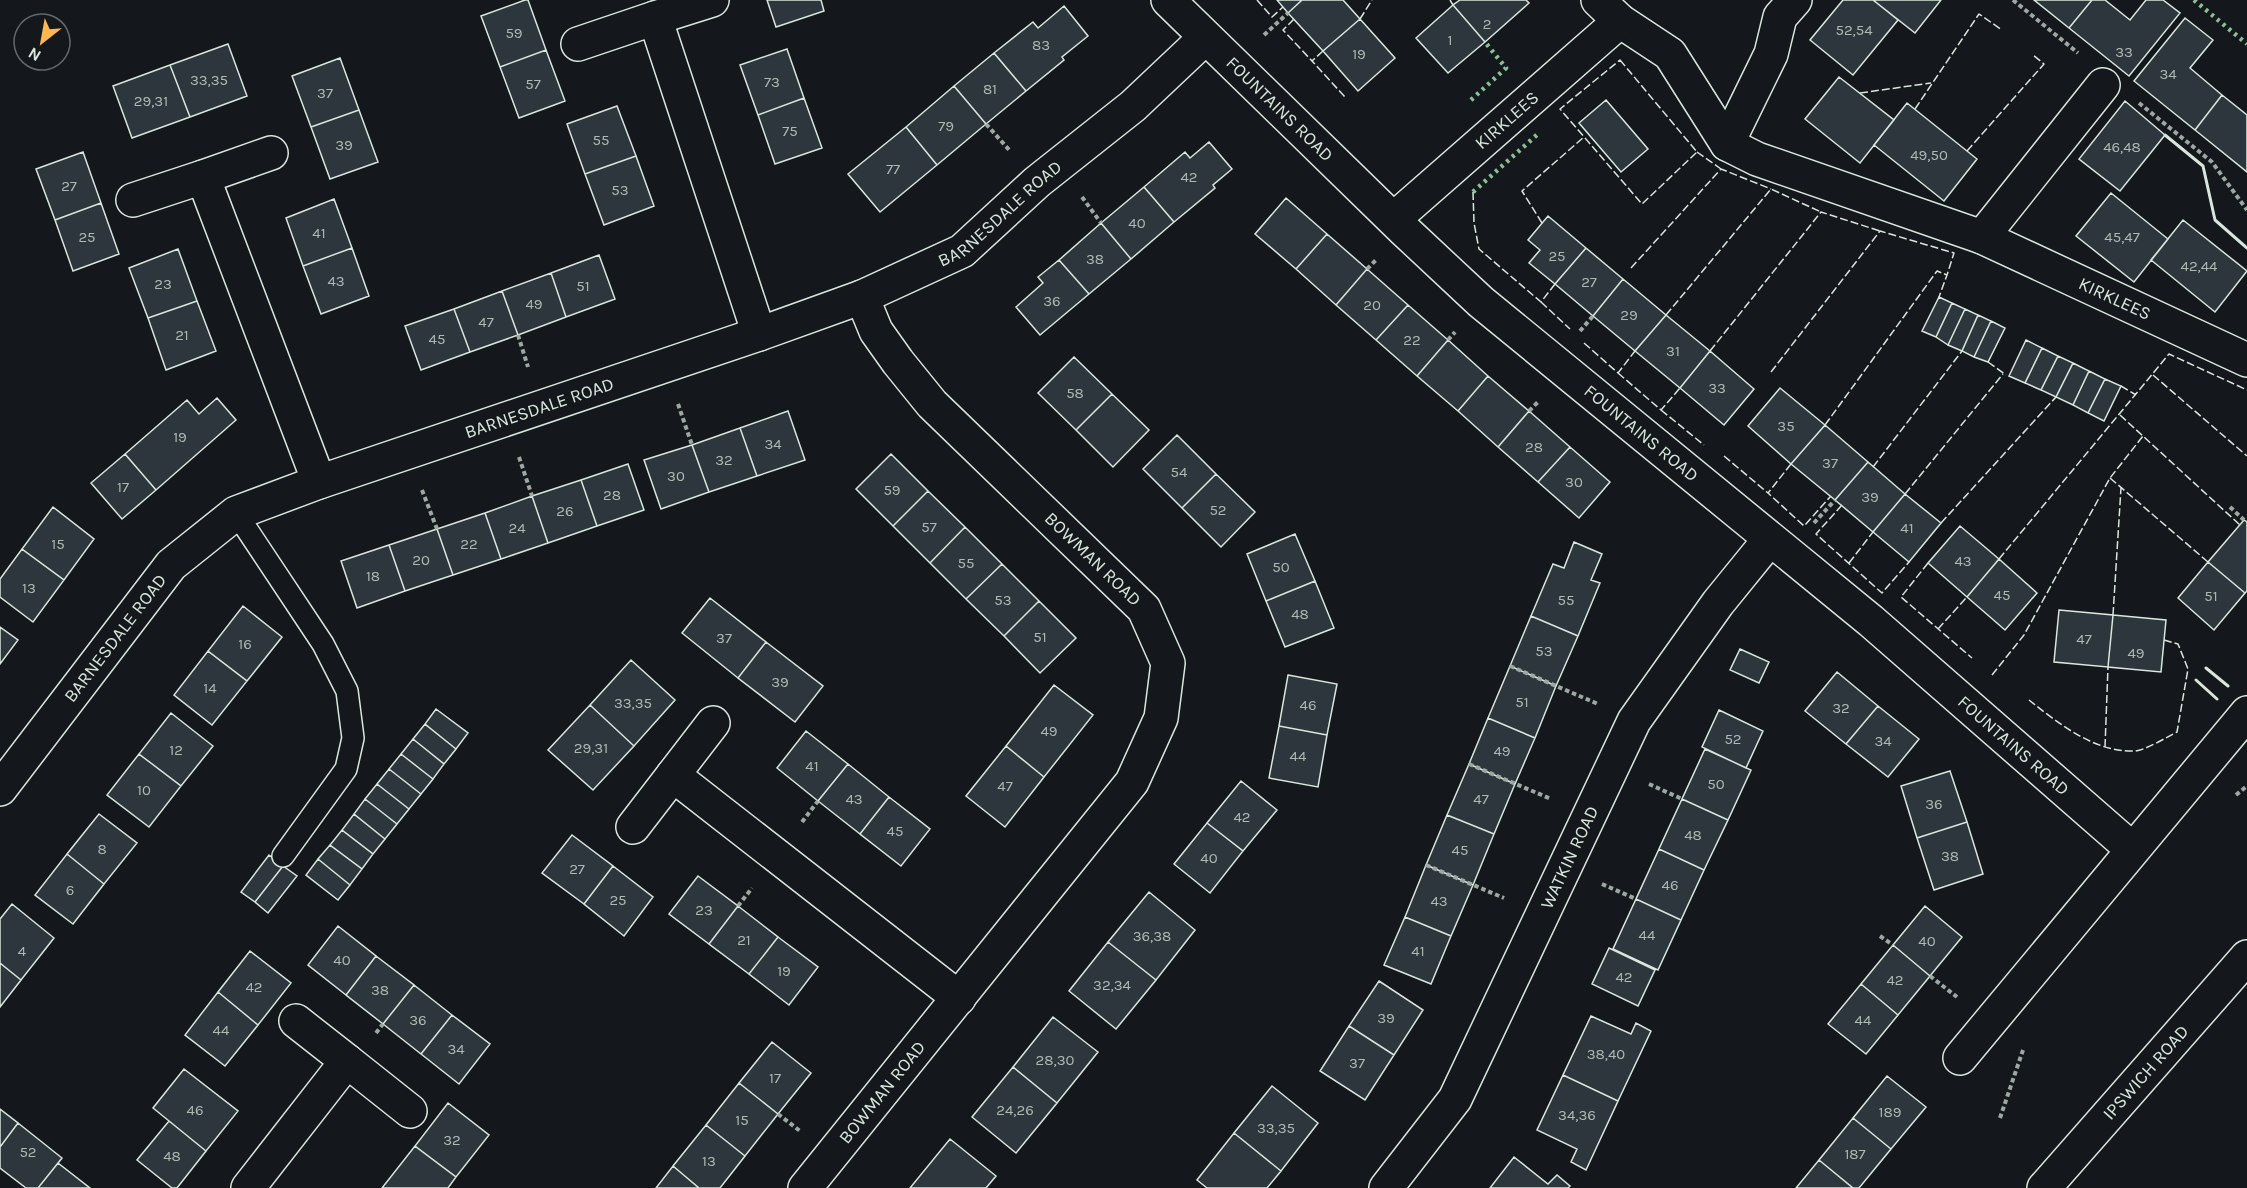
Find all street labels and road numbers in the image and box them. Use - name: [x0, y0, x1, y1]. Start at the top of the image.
- street label: FOUNTAINS ROAD: [1221, 52, 1338, 166]
- street label: KIRKLEES: [1470, 86, 1543, 154]
- street label: BARNESDALE ROAD: [934, 156, 1066, 272]
- street label: KIRKLEES: [2075, 272, 2155, 325]
- street label: BARNESDALE ROAD: [462, 373, 617, 443]
- street label: FOUNTAINS ROAD: [1580, 380, 1703, 486]
- street label: BOWMAN ROAD: [1040, 507, 1146, 611]
- street label: BARNESDALE ROAD: [59, 569, 171, 707]
- street label: FOUNTAINS ROAD: [1953, 691, 2074, 800]
- street label: WATKIN ROAD: [1536, 802, 1603, 912]
- street label: IPSWICH ROAD: [2098, 1020, 2193, 1124]
- street label: BOWMAN ROAD: [834, 1036, 930, 1148]

